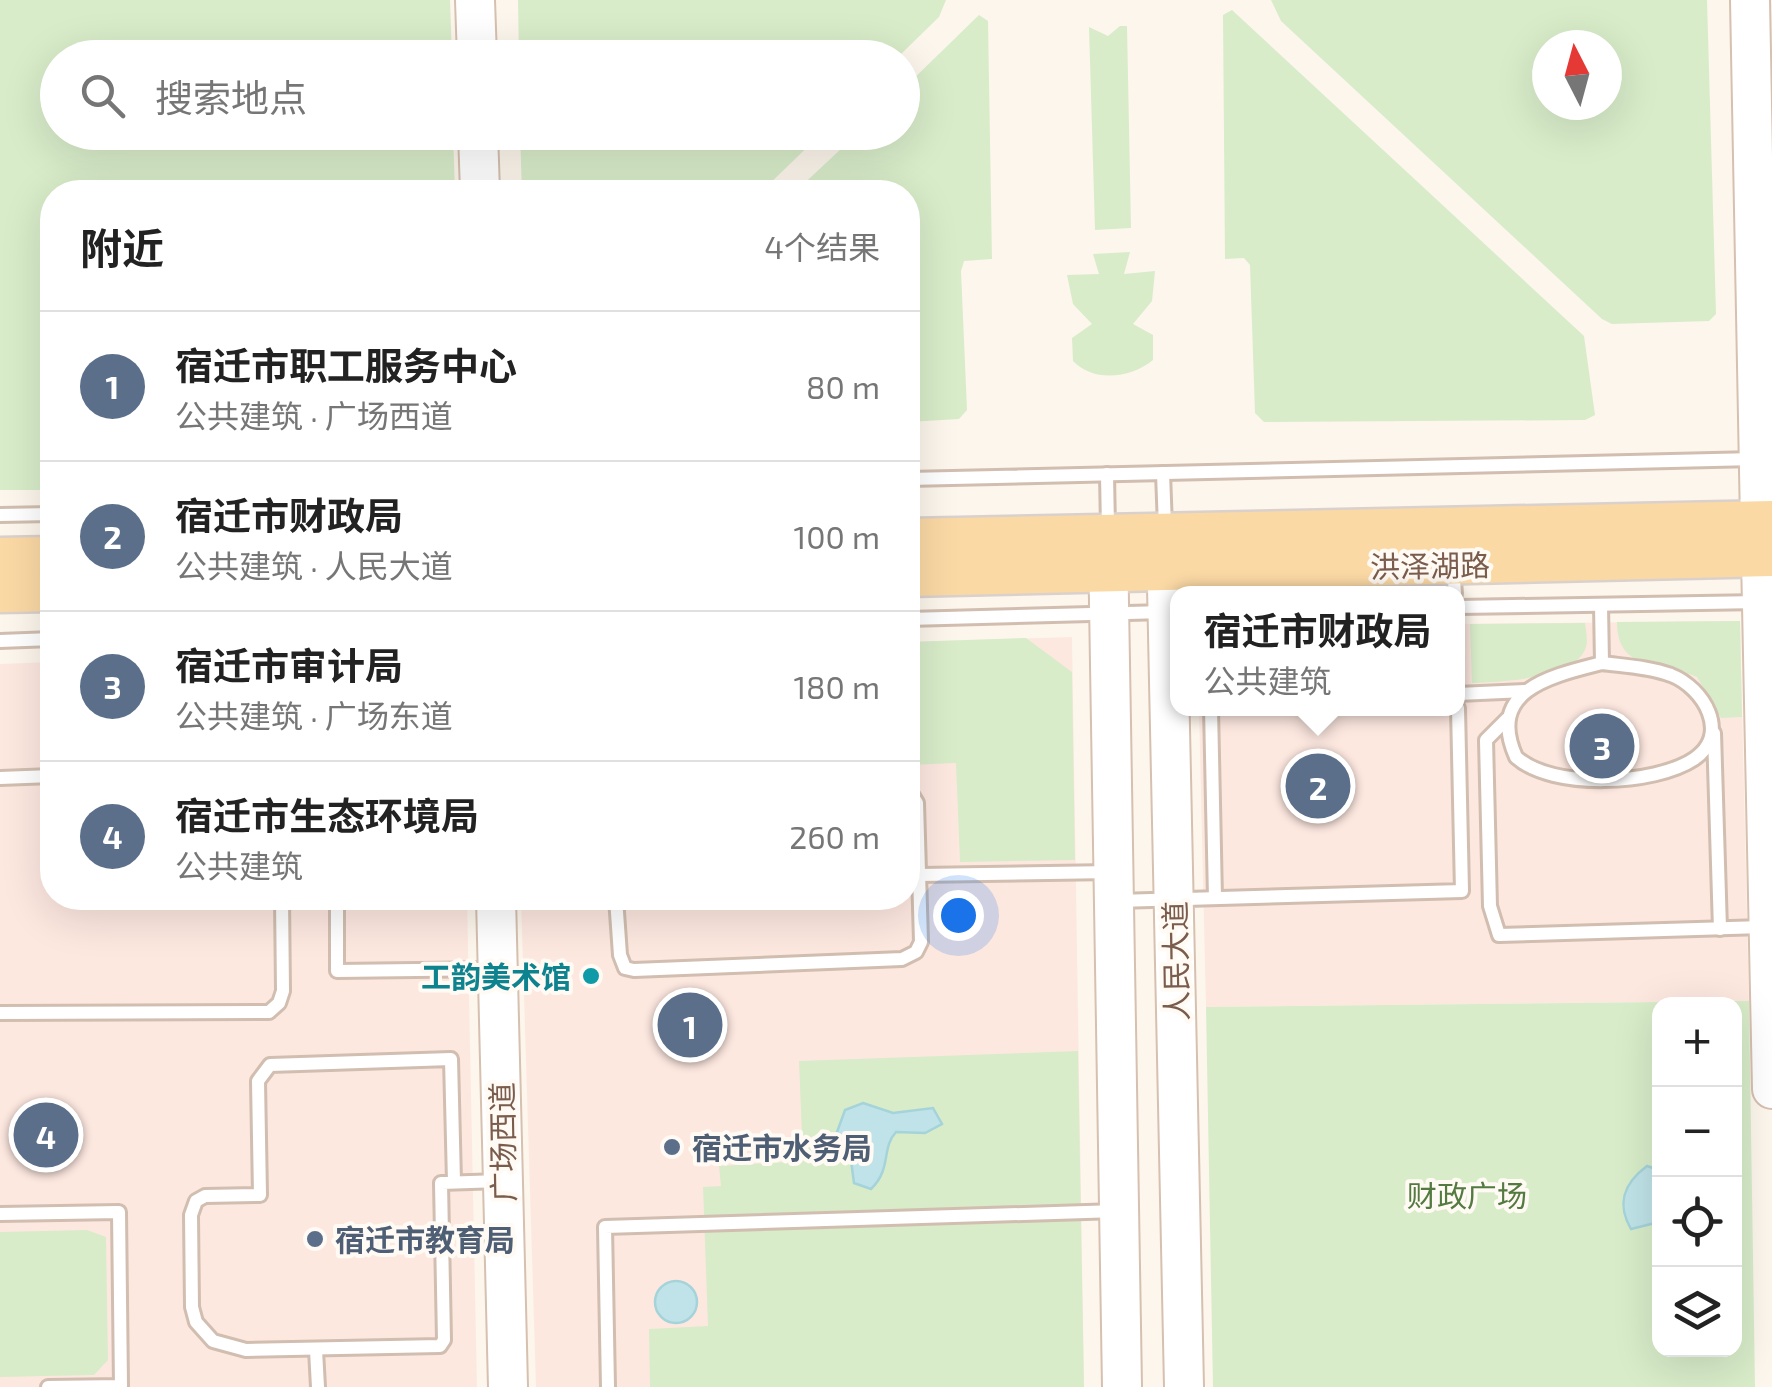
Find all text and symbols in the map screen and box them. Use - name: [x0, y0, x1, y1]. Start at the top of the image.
- north arrow: [1532, 30, 1622, 120]
- search box: [40, 40, 920, 150]
- icon: search: [75, 68, 130, 123]
- text: 搜索地点: [155, 74, 307, 120]
- text: 附近: [80, 222, 164, 272]
- text: 4个结果: [764, 227, 880, 265]
- text: 宿迁市职工服务中心: [175, 342, 517, 388]
- text: 1: [106, 367, 119, 405]
- text: 80 m: [806, 367, 880, 405]
- text: 公共建筑 · 广场西道: [175, 396, 453, 434]
- text: 宿迁市财政局: [175, 492, 403, 538]
- text: 2: [103, 517, 122, 555]
- text: 100 m: [794, 517, 880, 555]
- text: 公共建筑 · 人民大道: [175, 546, 453, 584]
- street label: 洪泽湖路: [1370, 546, 1490, 584]
- popup: [1170, 586, 1465, 716]
- text: 宿迁市财政局: [1203, 607, 1432, 653]
- text: 宿迁市审计局: [175, 642, 403, 688]
- text: 公共建筑: [1203, 661, 1332, 699]
- text: 3: [103, 667, 122, 705]
- text: 180 m: [793, 667, 880, 705]
- text: 公共建筑 · 广场东道: [175, 696, 453, 734]
- pin: 3: [1570, 708, 1634, 784]
- pin: 2: [1286, 748, 1350, 824]
- text: 宿迁市生态环境局: [175, 792, 479, 838]
- text: 4: [102, 817, 123, 855]
- text: 260 m: [789, 817, 880, 855]
- text: 公共建筑: [175, 846, 303, 884]
- your location: [933, 890, 984, 941]
- street label: 人民大道: [1156, 901, 1194, 1021]
- place label: 工韵美术馆: [421, 958, 571, 994]
- marker: 工韵美术馆: [580, 965, 602, 987]
- pin: 1: [658, 988, 722, 1062]
- map controls: [1652, 997, 1742, 1357]
- button: +: [1652, 997, 1742, 1087]
- street label: 广场西道: [483, 1082, 521, 1202]
- button: −: [1652, 1087, 1742, 1177]
- pin: 4: [13, 1098, 78, 1172]
- place label: 宿迁市水务局: [692, 1129, 872, 1165]
- marker: 宿迁市水务局: [661, 1136, 683, 1158]
- park label: 财政广场: [1407, 1177, 1527, 1213]
- button: locate: [1652, 1177, 1742, 1267]
- place label: 宿迁市教育局: [335, 1221, 515, 1257]
- marker: 宿迁市教育局: [304, 1228, 326, 1250]
- button: layers: [1652, 1267, 1742, 1357]

